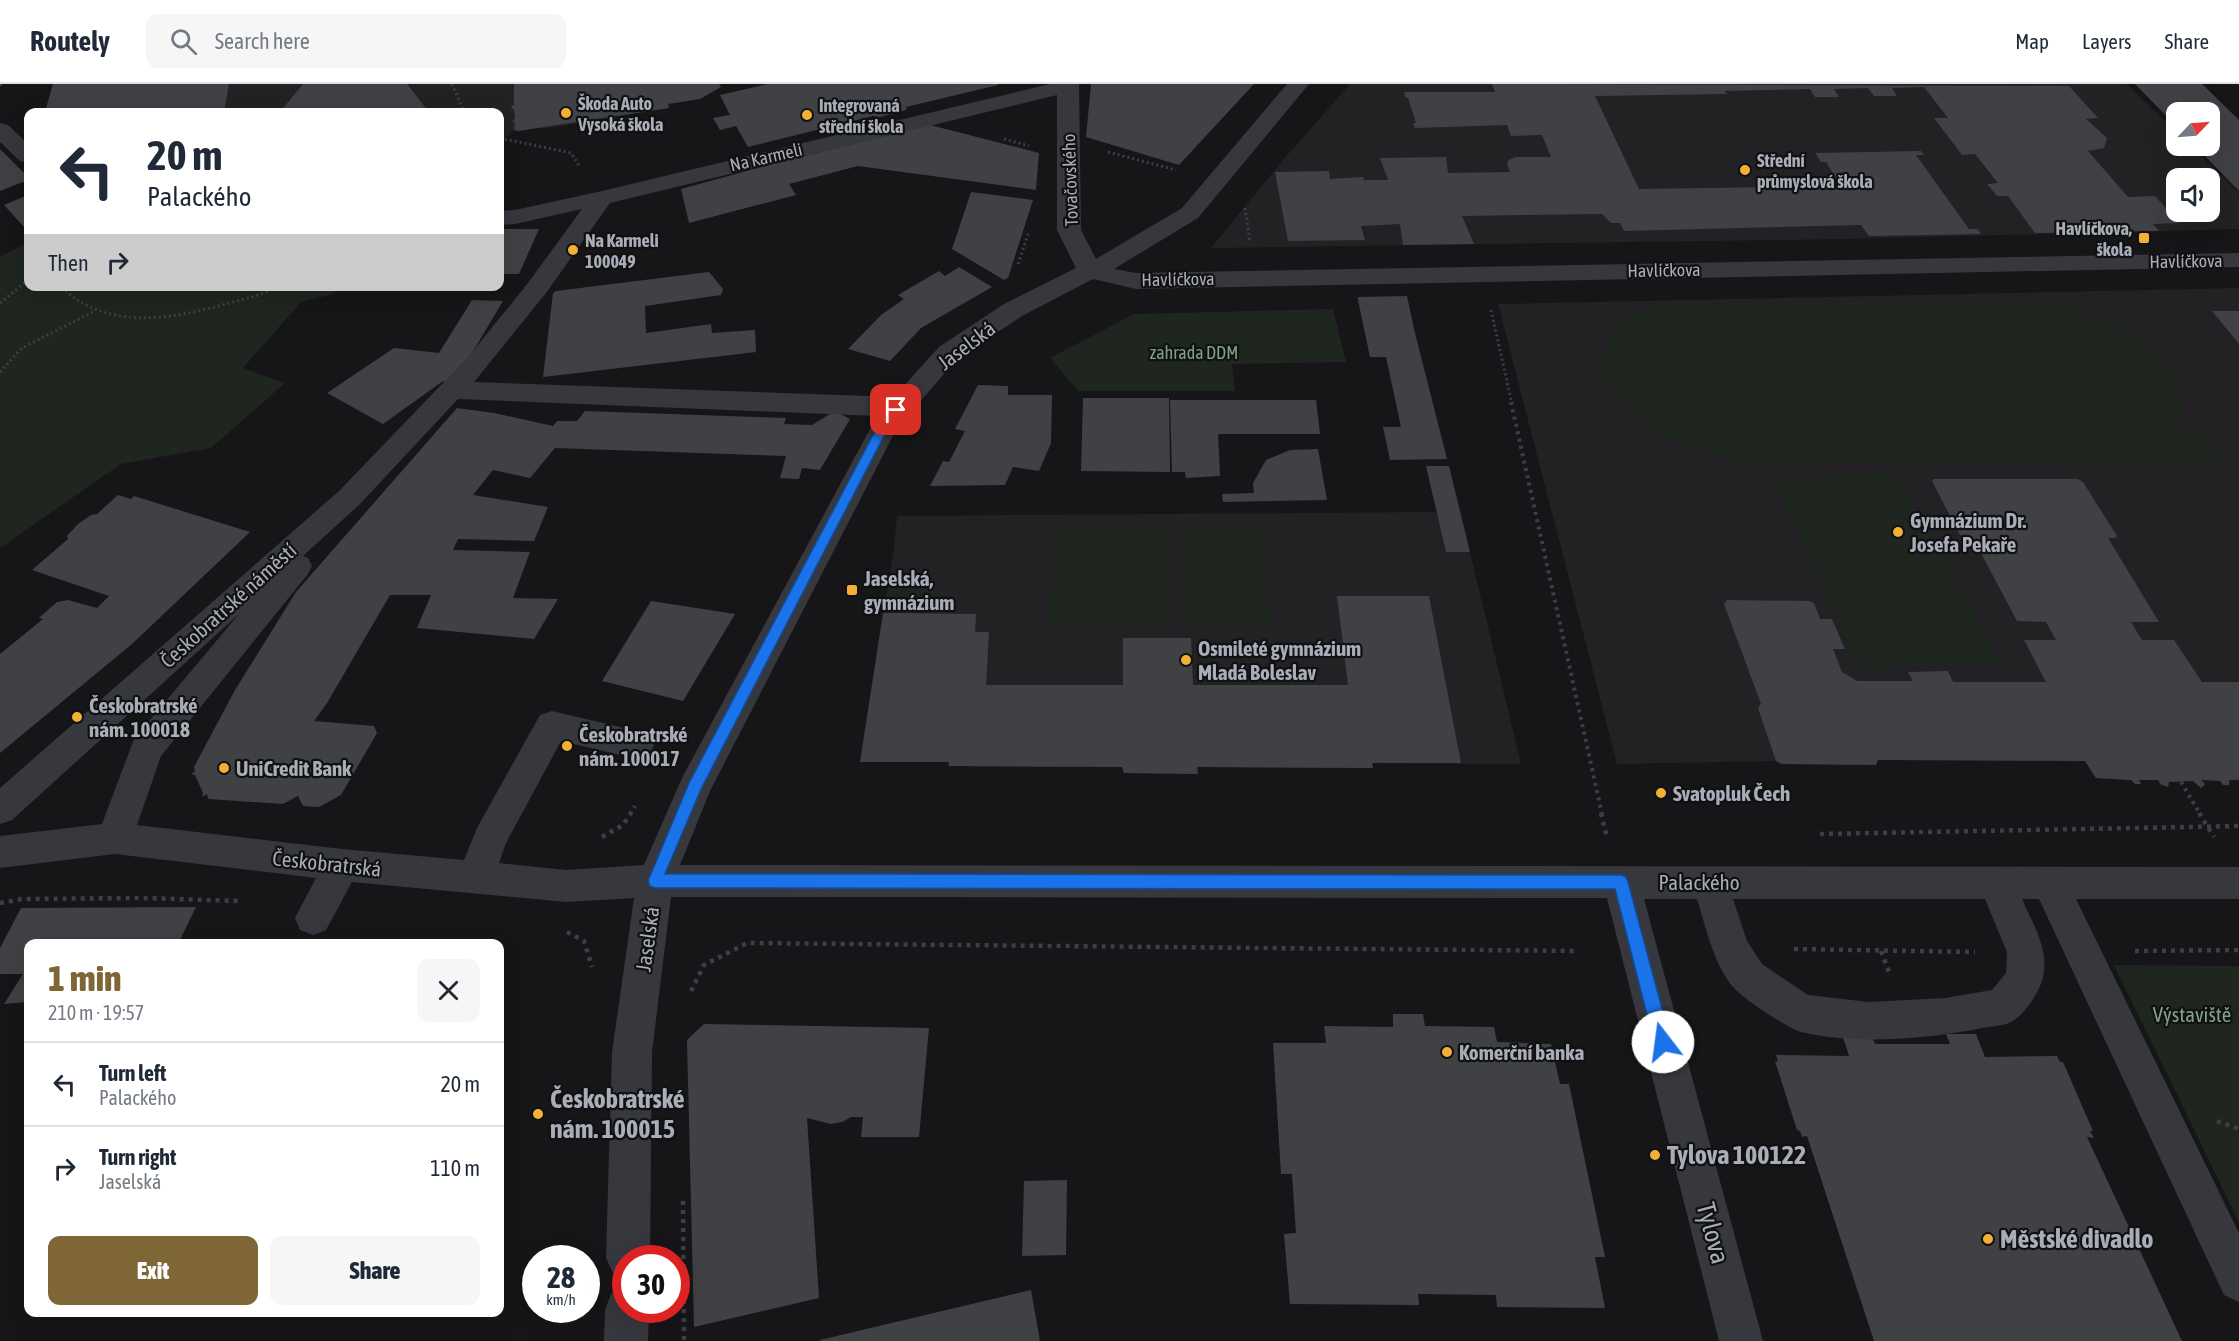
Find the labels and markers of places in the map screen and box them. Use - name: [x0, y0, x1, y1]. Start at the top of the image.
- place label: Škoda Auto Vysoká škola: [577, 93, 663, 135]
- place label: Integrovaná střední škola: [819, 95, 903, 137]
- marker: Škoda Auto Vysoká škola: [559, 106, 573, 120]
- marker: Integrovaná střední škola: [800, 108, 814, 122]
- place label: Střední průmyslová škola: [1757, 150, 1873, 192]
- marker: Střední průmyslová škola: [1738, 163, 1752, 177]
- place label: Havlíčkova, škola: [2056, 218, 2132, 260]
- place label: Na Karmeli 100049: [585, 230, 659, 272]
- marker: Havlíčkova, škola: [2137, 231, 2151, 245]
- marker: Na Karmeli 100049: [566, 243, 580, 257]
- pin: [870, 384, 921, 435]
- place label: Gymnázium Dr. Josefa Pekaře: [1909, 508, 2026, 556]
- marker: Gymnázium Dr. Josefa Pekaře: [1891, 525, 1905, 539]
- place label: Jaselská, gymnázium: [863, 566, 954, 614]
- marker: Jaselská, gymnázium: [845, 583, 859, 597]
- place label: Osmileté gymnázium Mladá Boleslav: [1198, 636, 1361, 684]
- marker: Osmileté gymnázium Mladá Boleslav: [1179, 653, 1193, 667]
- place label: Českobratrské nám. 100018: [89, 693, 198, 741]
- marker: Českobratrské nám. 100018: [70, 710, 84, 724]
- place label: Českobratrské nám. 100017: [579, 722, 688, 770]
- marker: Českobratrské nám. 100017: [560, 739, 574, 753]
- place label: UniCredit Bank: [236, 756, 352, 780]
- marker: UniCredit Bank: [217, 761, 231, 775]
- place label: Svatopluk Čech: [1673, 781, 1790, 805]
- marker: Svatopluk Čech: [1654, 786, 1668, 800]
- place label: Komerční banka: [1459, 1040, 1584, 1064]
- marker: Komerční banka: [1440, 1045, 1454, 1059]
- place label: Českobratrské nám. 100015: [550, 1084, 685, 1144]
- marker: Českobratrské nám. 100015: [531, 1107, 545, 1121]
- place label: Tylova 100122: [1667, 1140, 1806, 1170]
- marker: Tylova 100122: [1648, 1148, 1662, 1162]
- place label: Městské divadlo: [2000, 1224, 2153, 1254]
- marker: Městské divadlo: [1981, 1232, 1995, 1246]

